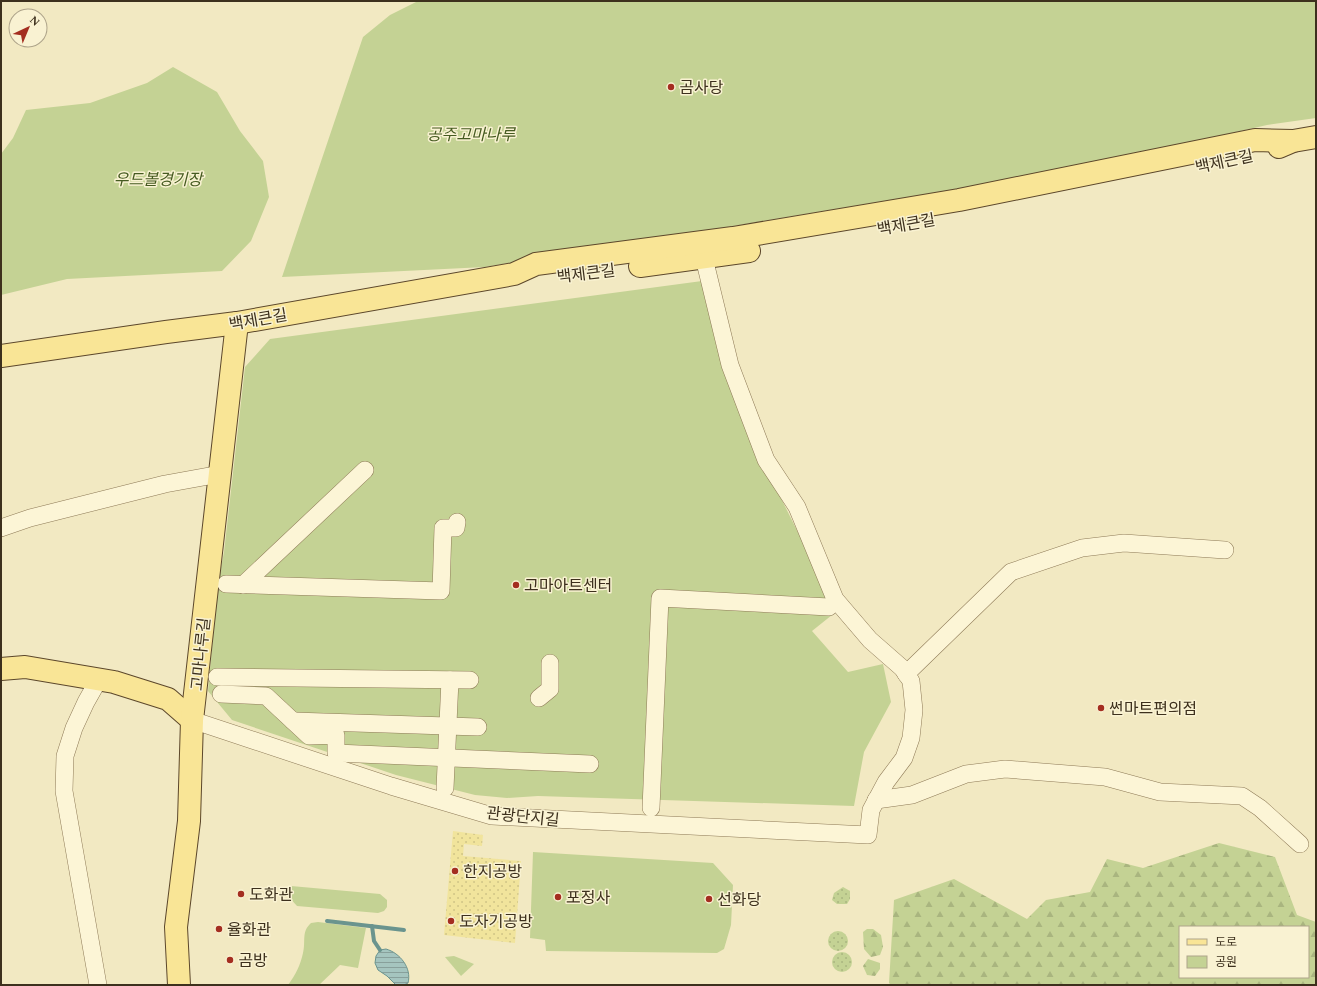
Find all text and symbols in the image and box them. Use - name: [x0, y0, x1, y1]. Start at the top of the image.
- north arrow: [8, 8, 48, 48]
- text: N: [25, 12, 44, 30]
- place label: 곰사당: [679, 76, 723, 100]
- marker: 곰사당: [666, 82, 676, 92]
- park label: 공주고마나루: [427, 123, 516, 147]
- street label: 백제큰길: [1193, 144, 1256, 180]
- park label: 우드볼경기장: [114, 168, 204, 192]
- street label: 백제큰길: [875, 208, 937, 242]
- street label: 백제큰길: [555, 258, 617, 289]
- street label: 백제큰길: [227, 303, 289, 337]
- place label: 고마아트센터: [524, 574, 612, 598]
- marker: 고마아트센터: [511, 580, 521, 590]
- street label: 고마나루길: [185, 616, 217, 692]
- place label: 썬마트편의점: [1109, 697, 1197, 721]
- marker: 썬마트편의점: [1096, 703, 1106, 713]
- street label: 관광단지길: [485, 801, 561, 833]
- place label: 한지공방: [463, 860, 522, 884]
- marker: 한지공방: [450, 866, 460, 876]
- place label: 도화관: [249, 883, 293, 907]
- place label: 포정사: [566, 886, 610, 910]
- place label: 선화당: [717, 888, 761, 912]
- marker: 도화관: [236, 889, 246, 899]
- marker: 포정사: [553, 892, 563, 902]
- marker: 선화당: [704, 894, 714, 904]
- place label: 도자기공방: [459, 910, 533, 934]
- marker: 도자기공방: [446, 916, 456, 926]
- place label: 율화관: [227, 918, 271, 942]
- marker: 율화관: [214, 924, 224, 934]
- legend: [1179, 926, 1309, 978]
- text: 도로: [1215, 933, 1237, 952]
- place label: 곰방: [238, 949, 268, 973]
- text: 공원: [1215, 953, 1237, 972]
- marker: 곰방: [225, 955, 235, 965]

